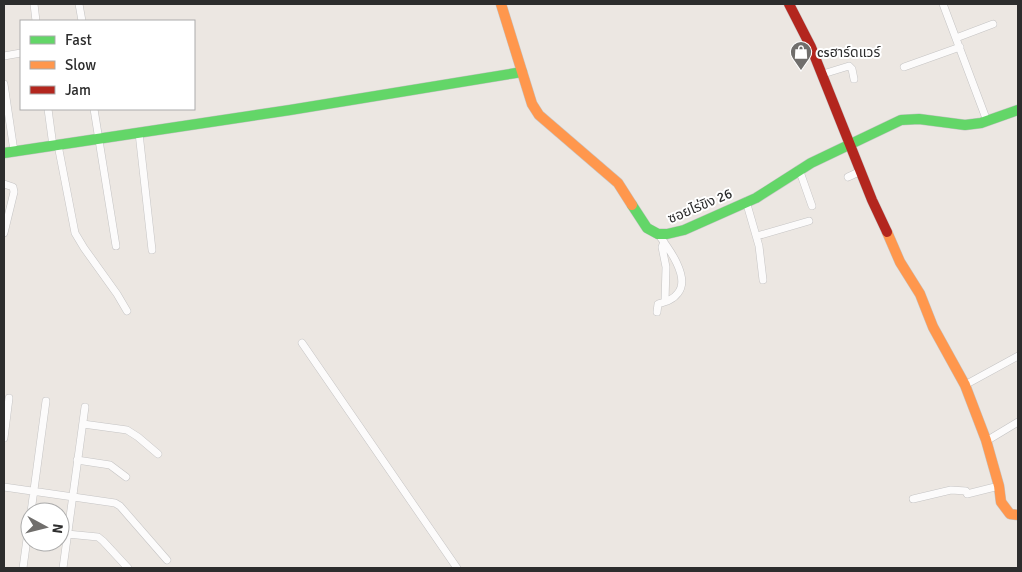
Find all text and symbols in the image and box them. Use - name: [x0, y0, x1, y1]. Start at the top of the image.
- legend: [20, 20, 195, 110]
- text: Fast: [65, 31, 92, 49]
- shop icon: csฮาร์ดแวร์: [789, 40, 813, 71]
- place label: csฮาร์ดแวร์: [817, 44, 881, 61]
- text: Slow: [65, 56, 96, 74]
- text: Jam: [65, 81, 91, 99]
- street label: ซอยไร่ขิง 26: [665, 185, 735, 227]
- north arrow: [20, 502, 70, 552]
- text: N: [48, 523, 66, 534]

